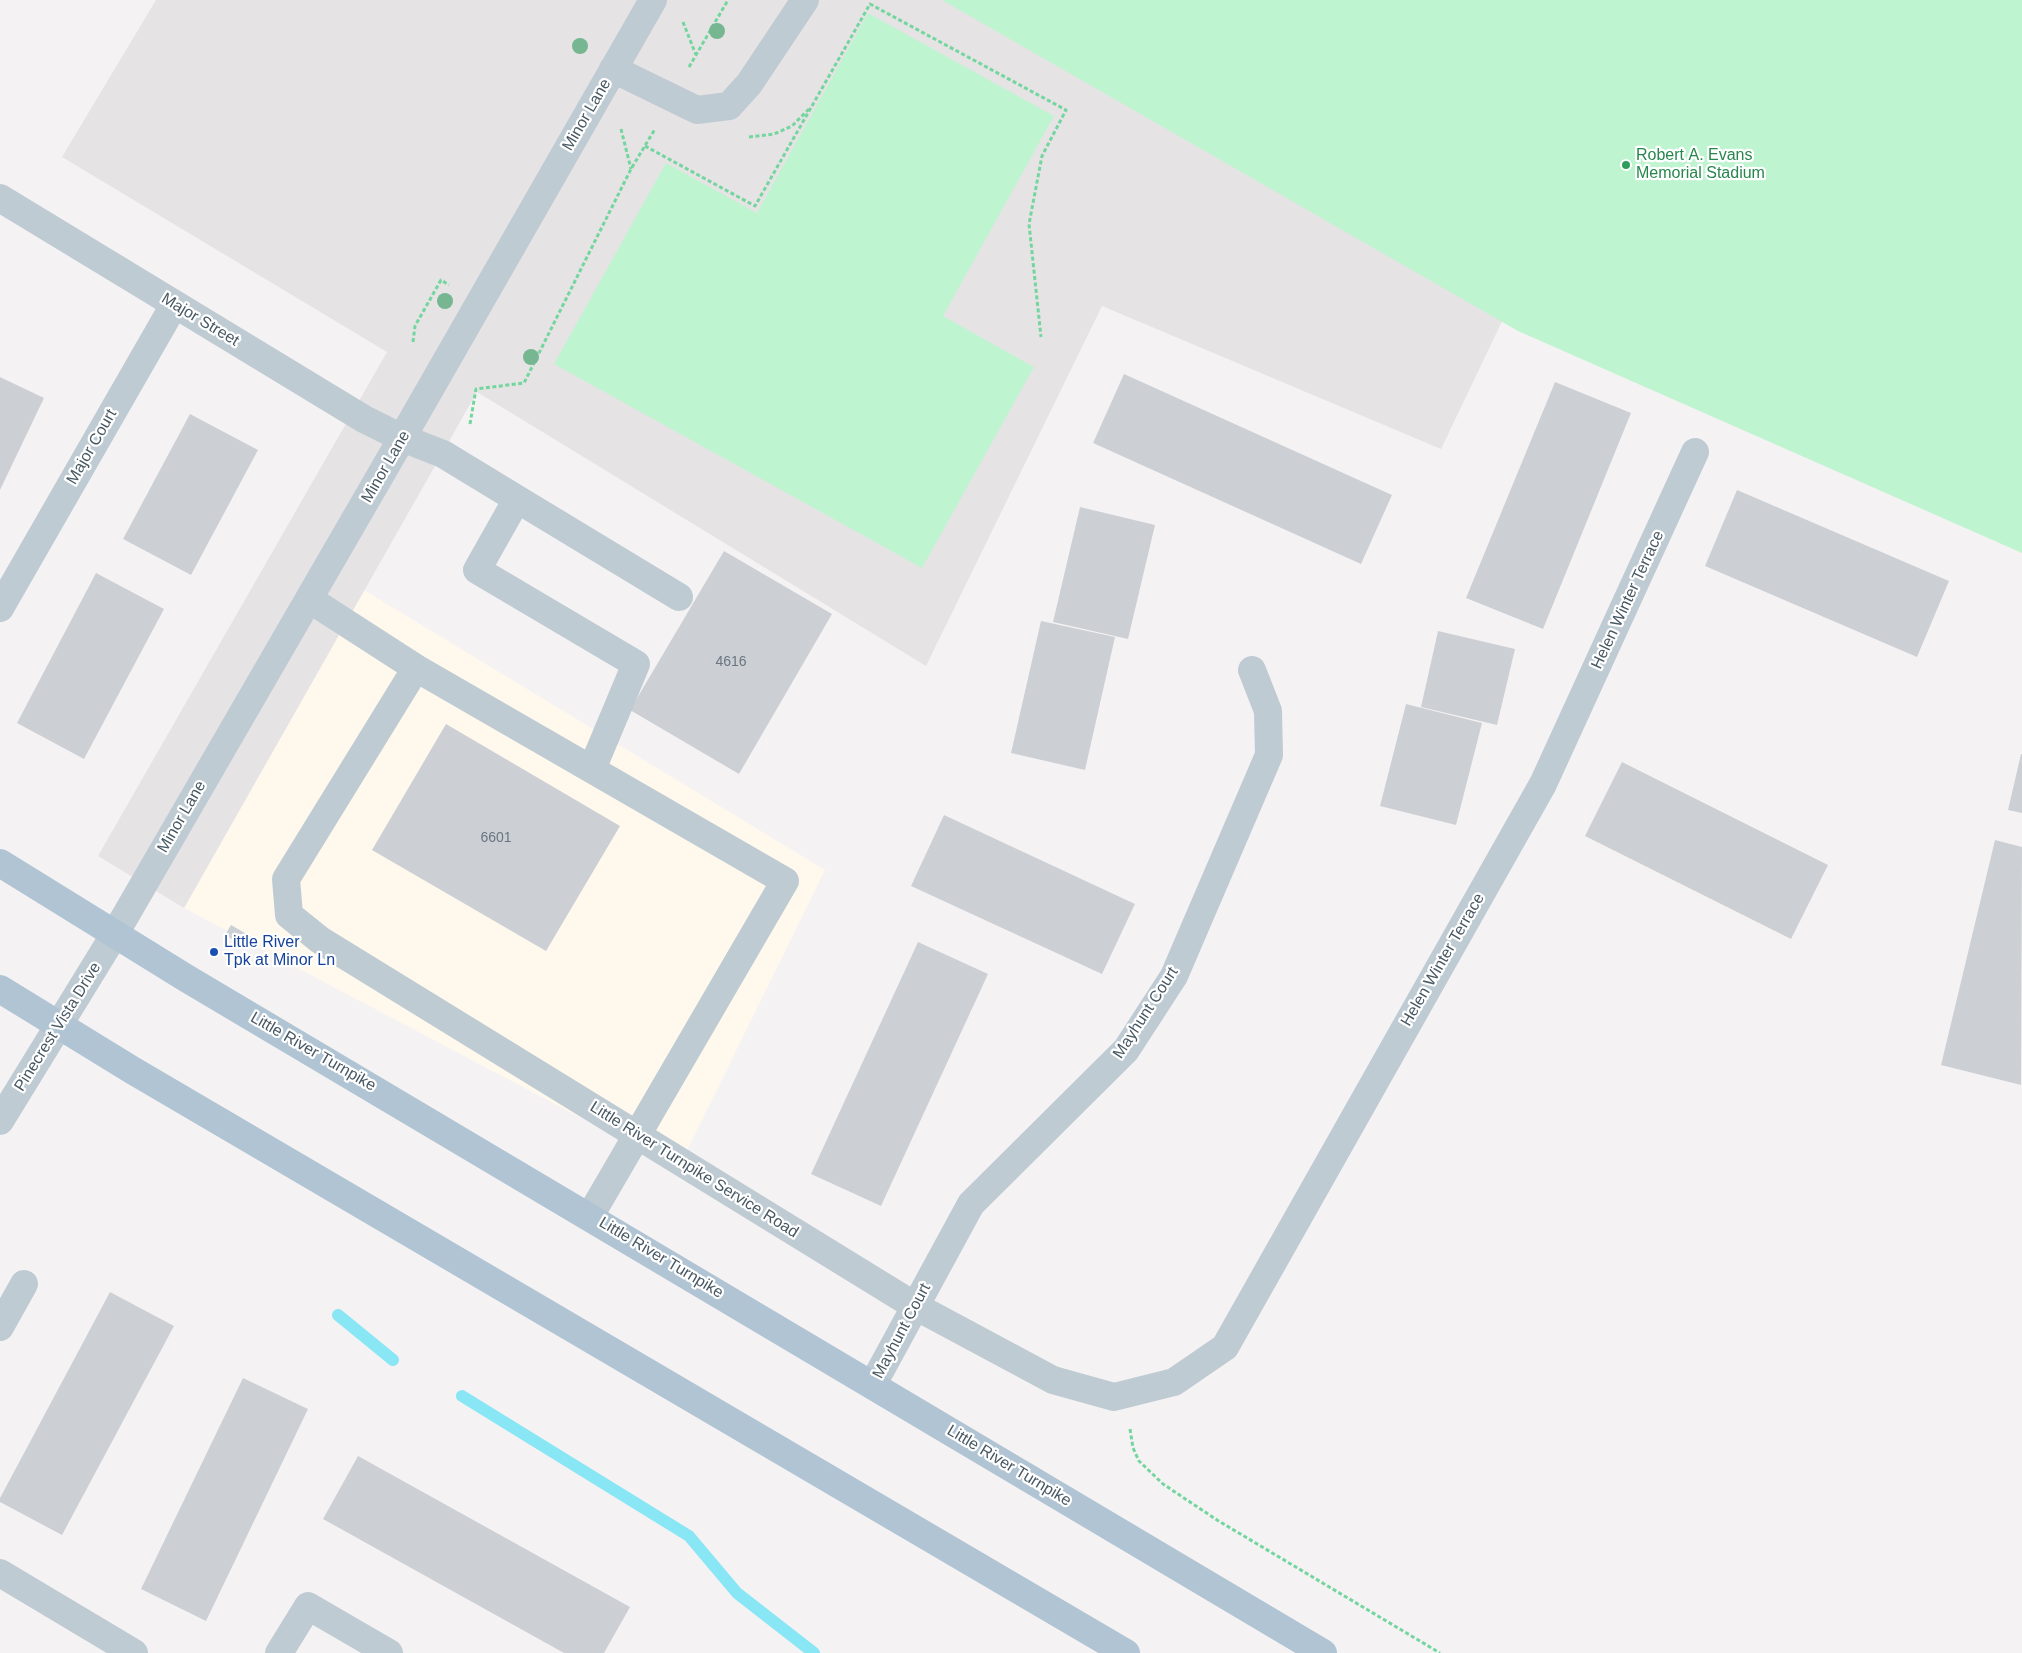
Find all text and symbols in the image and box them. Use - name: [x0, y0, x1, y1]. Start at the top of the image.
- street label: Minor Lane: [559, 76, 615, 154]
- place label: Robert A. Evans Memorial Stadium: [1636, 146, 1765, 184]
- marker: Robert A. Evans Memorial Stadium: [1620, 159, 1632, 171]
- street label: Major Street: [158, 289, 242, 351]
- street label: Major Court: [63, 406, 121, 488]
- street label: Minor Lane: [358, 428, 414, 506]
- street label: Helen Winter Terrace: [1588, 528, 1668, 672]
- house number: 4616: [715, 654, 747, 670]
- street label: Minor Lane: [154, 778, 210, 856]
- house number: 6601: [480, 830, 512, 846]
- street label: Helen Winter Terrace: [1397, 890, 1489, 1030]
- place label: Little River Tpk at Minor Ln: [224, 933, 335, 971]
- marker: Little River Tpk at Minor Ln: [208, 946, 220, 958]
- street label: Pinecrest Vista Drive: [11, 959, 105, 1095]
- street label: Mayhunt Court: [1109, 964, 1183, 1062]
- street label: Little River Turnpike: [247, 1008, 379, 1096]
- street label: Little River Turnpike Service Road: [586, 1098, 802, 1242]
- street label: Little River Turnpike: [595, 1213, 727, 1303]
- street label: Mayhunt Court: [869, 1280, 935, 1382]
- street label: Little River Turnpike: [943, 1421, 1075, 1511]

